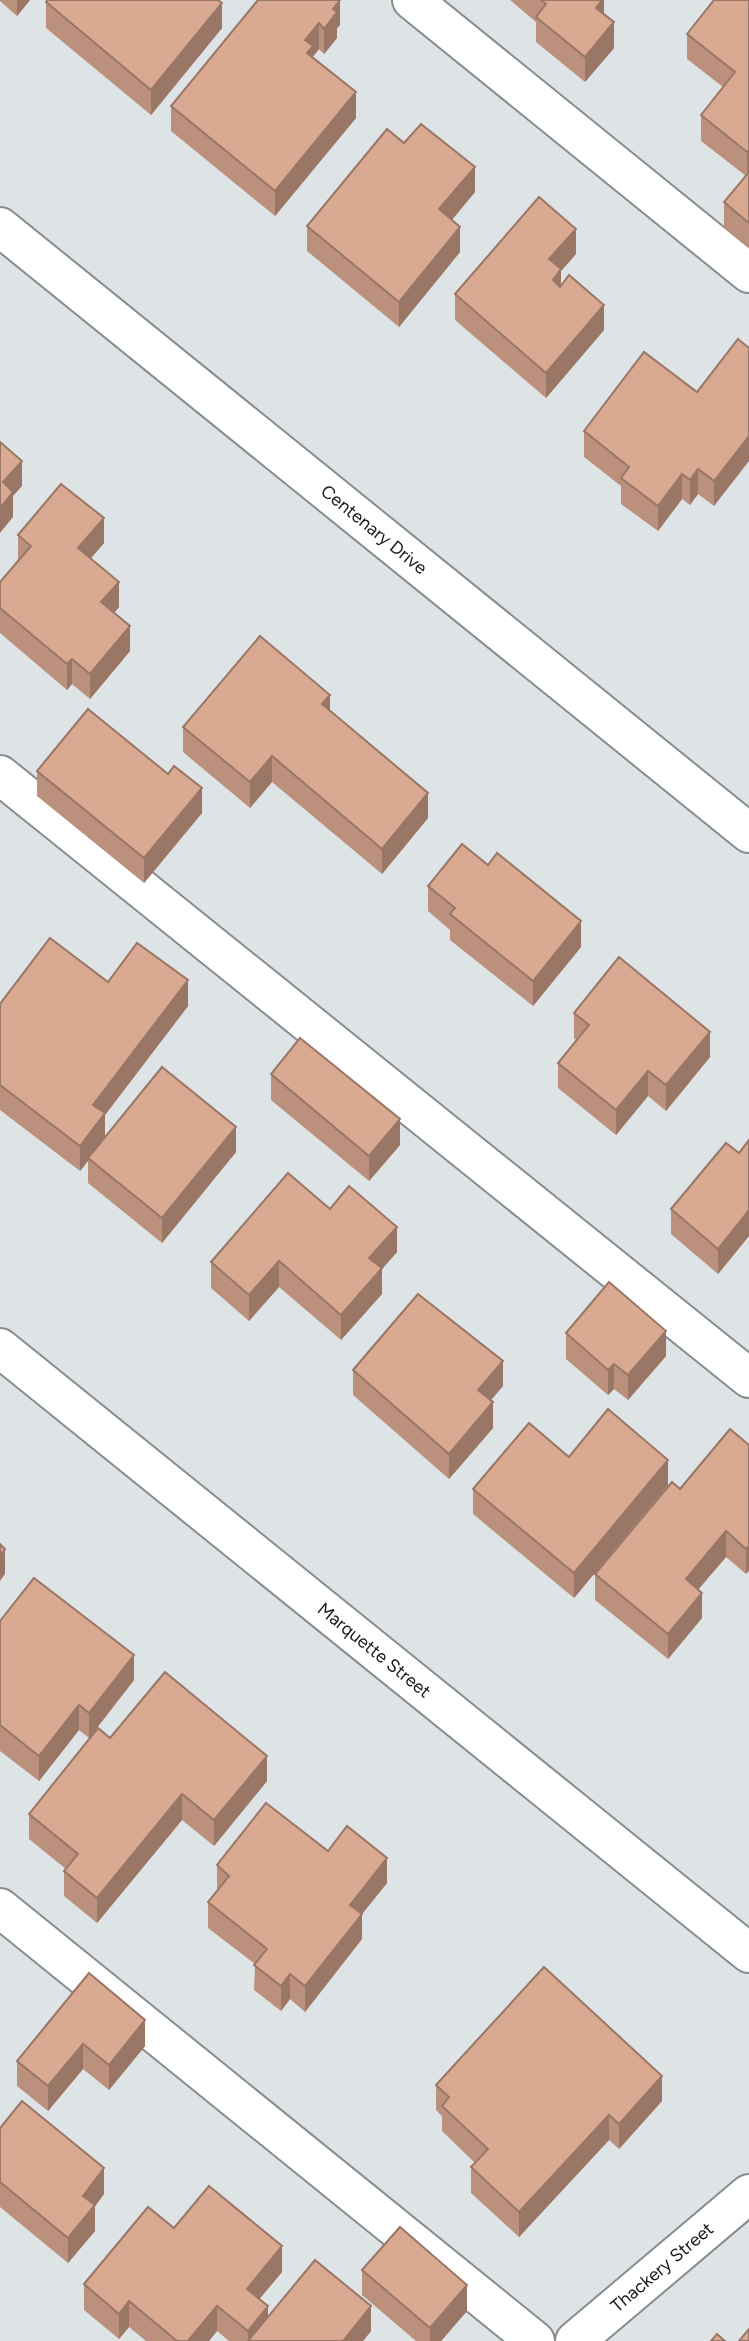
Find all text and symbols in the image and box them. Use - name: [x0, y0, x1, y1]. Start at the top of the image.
- street label: Centenary Drive: [316, 480, 432, 579]
- street label: Marquette Street: [313, 1598, 435, 1703]
- street label: Thackery Street: [606, 2218, 718, 2317]

